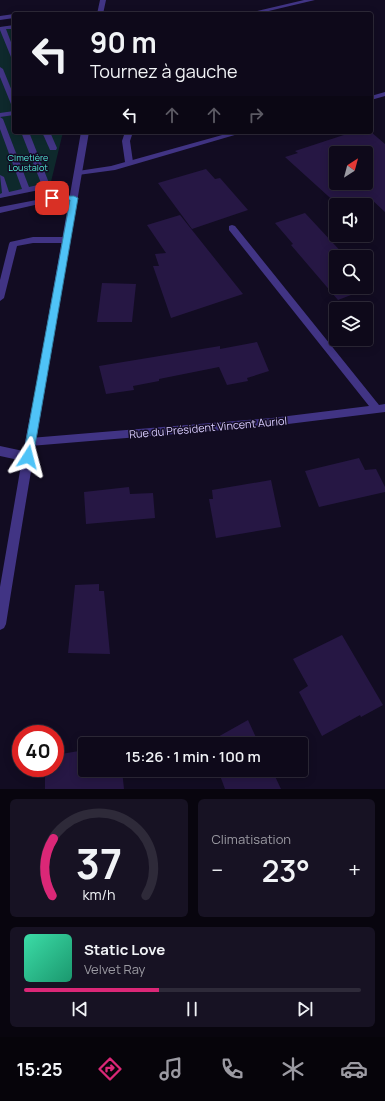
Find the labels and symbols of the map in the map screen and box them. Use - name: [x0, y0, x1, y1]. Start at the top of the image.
- north arrow: [329, 146, 373, 190]
- park label: Cimetière Loustalot: [8, 151, 48, 174]
- pin: [35, 181, 69, 215]
- street label: Rue du Président Vincent Auriol: [128, 413, 288, 441]
- position arrow: [7, 436, 49, 478]
- speed limit sign: 40: [12, 725, 64, 777]

